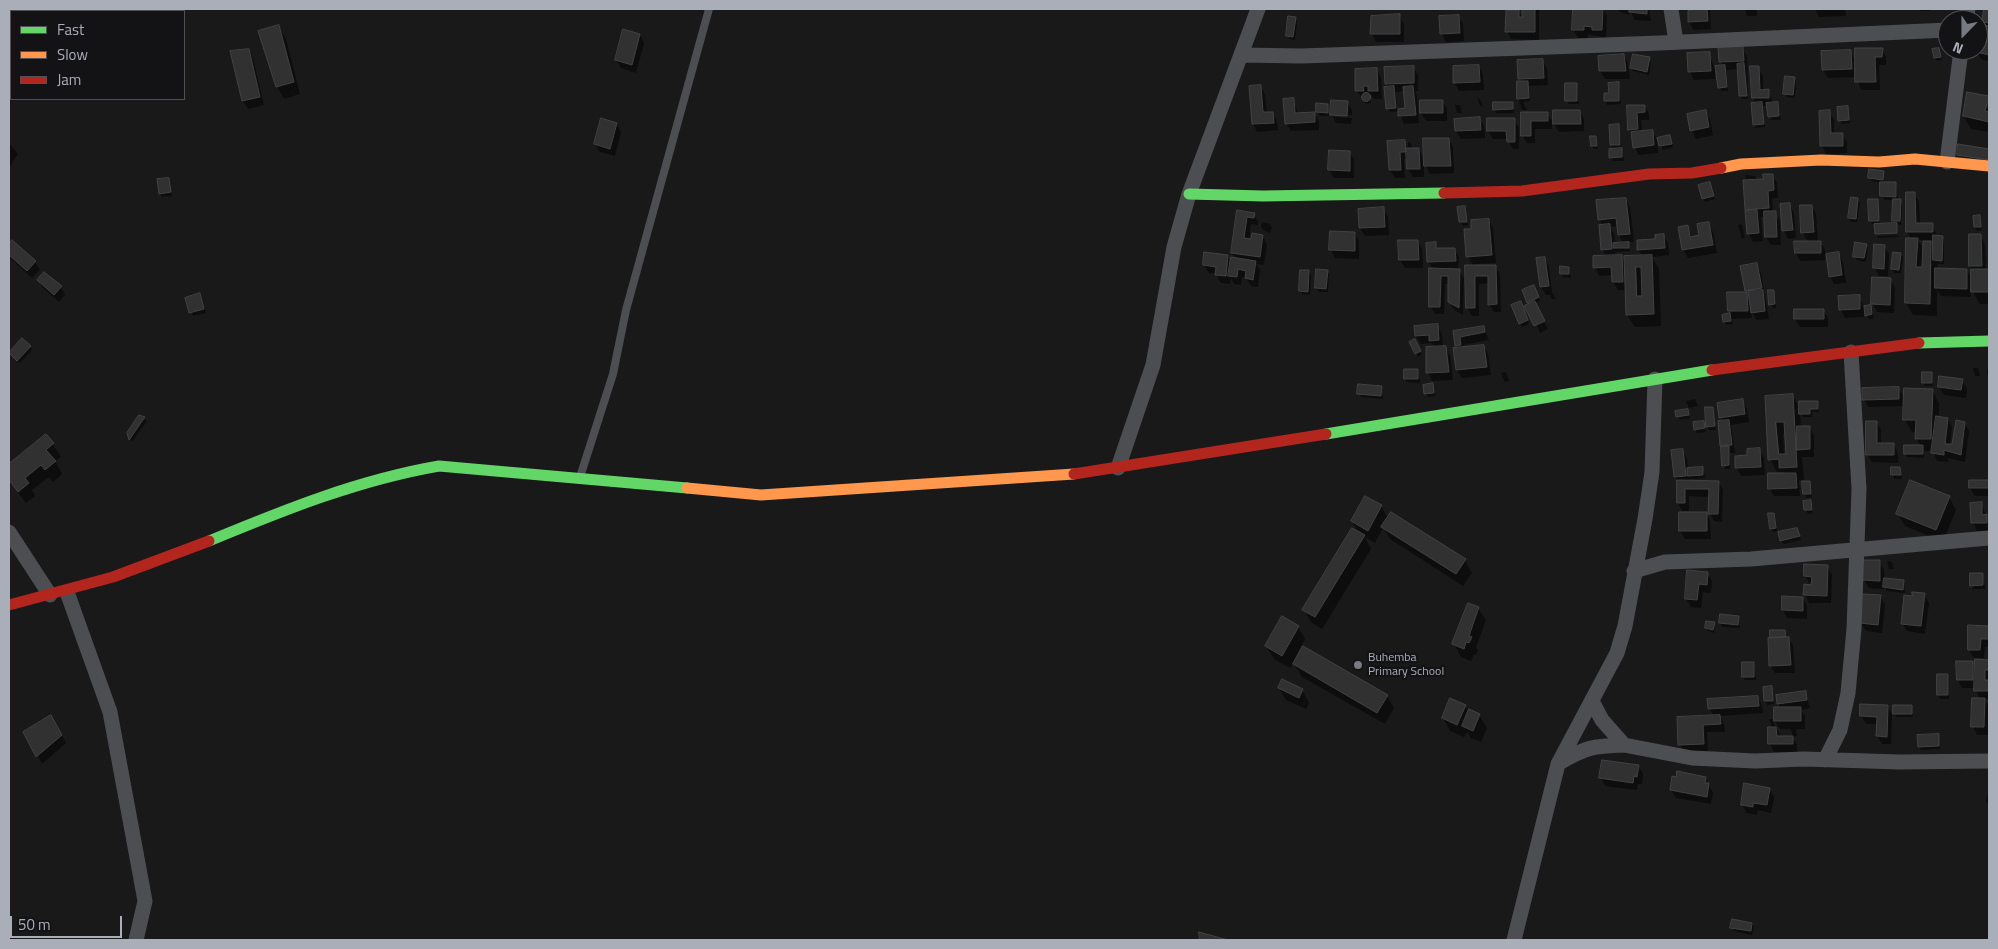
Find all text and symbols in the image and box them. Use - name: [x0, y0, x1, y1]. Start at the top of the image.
- legend: [10, 10, 185, 100]
- north arrow: [1938, 10, 1988, 60]
- text: Fast: [57, 18, 84, 41]
- text: N: [1949, 37, 1966, 60]
- text: Slow: [57, 43, 88, 66]
- text: Jam: [57, 68, 81, 91]
- place label: Buhemba Primary School: [1368, 651, 1444, 679]
- marker: Buhemba Primary School: [1352, 659, 1364, 671]
- scale bar: [12, 906, 125, 938]
- text: 50 m: [18, 913, 51, 936]

